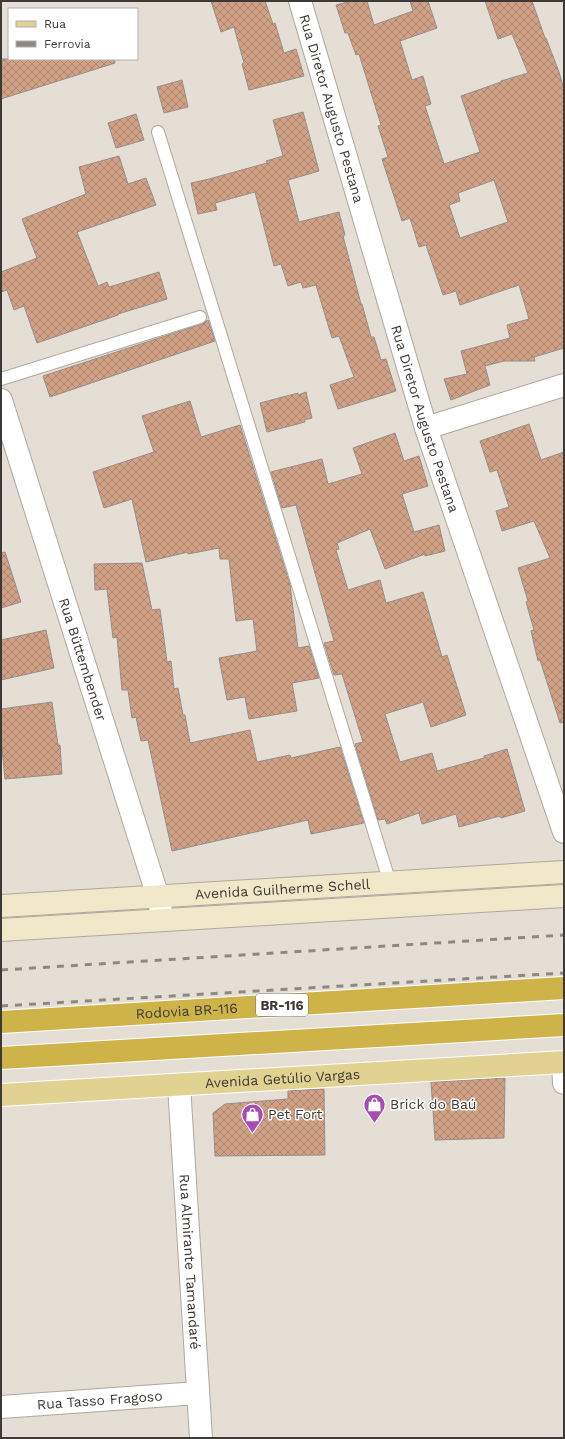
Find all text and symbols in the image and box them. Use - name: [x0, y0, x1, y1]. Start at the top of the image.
- legend: [8, 8, 138, 60]
- street label: Rua Diretor Augusto Pestana: [296, 12, 367, 205]
- text: Rua: [44, 17, 66, 31]
- text: Ferrovia: [44, 37, 91, 51]
- street label: Rua Diretor Augusto Pestana: [388, 323, 462, 515]
- street label: Rua Büttembender: [56, 596, 110, 723]
- street label: Avenida Guilherme Schell: [194, 876, 371, 902]
- road number: BR-116: [256, 994, 308, 1016]
- street label: Rodovia BR-116: [135, 1000, 238, 1022]
- street label: Avenida Getúlio Vargas: [205, 1066, 361, 1091]
- shop icon: Brick do Baú: [362, 1091, 388, 1124]
- place label: Brick do Baú: [390, 1096, 476, 1112]
- shop icon: Pet Fort: [239, 1101, 265, 1134]
- place label: Pet Fort: [268, 1106, 322, 1122]
- street label: Rua Almirante Tamandaré: [177, 1173, 203, 1350]
- street label: Rua Tasso Fragoso: [36, 1388, 163, 1412]

